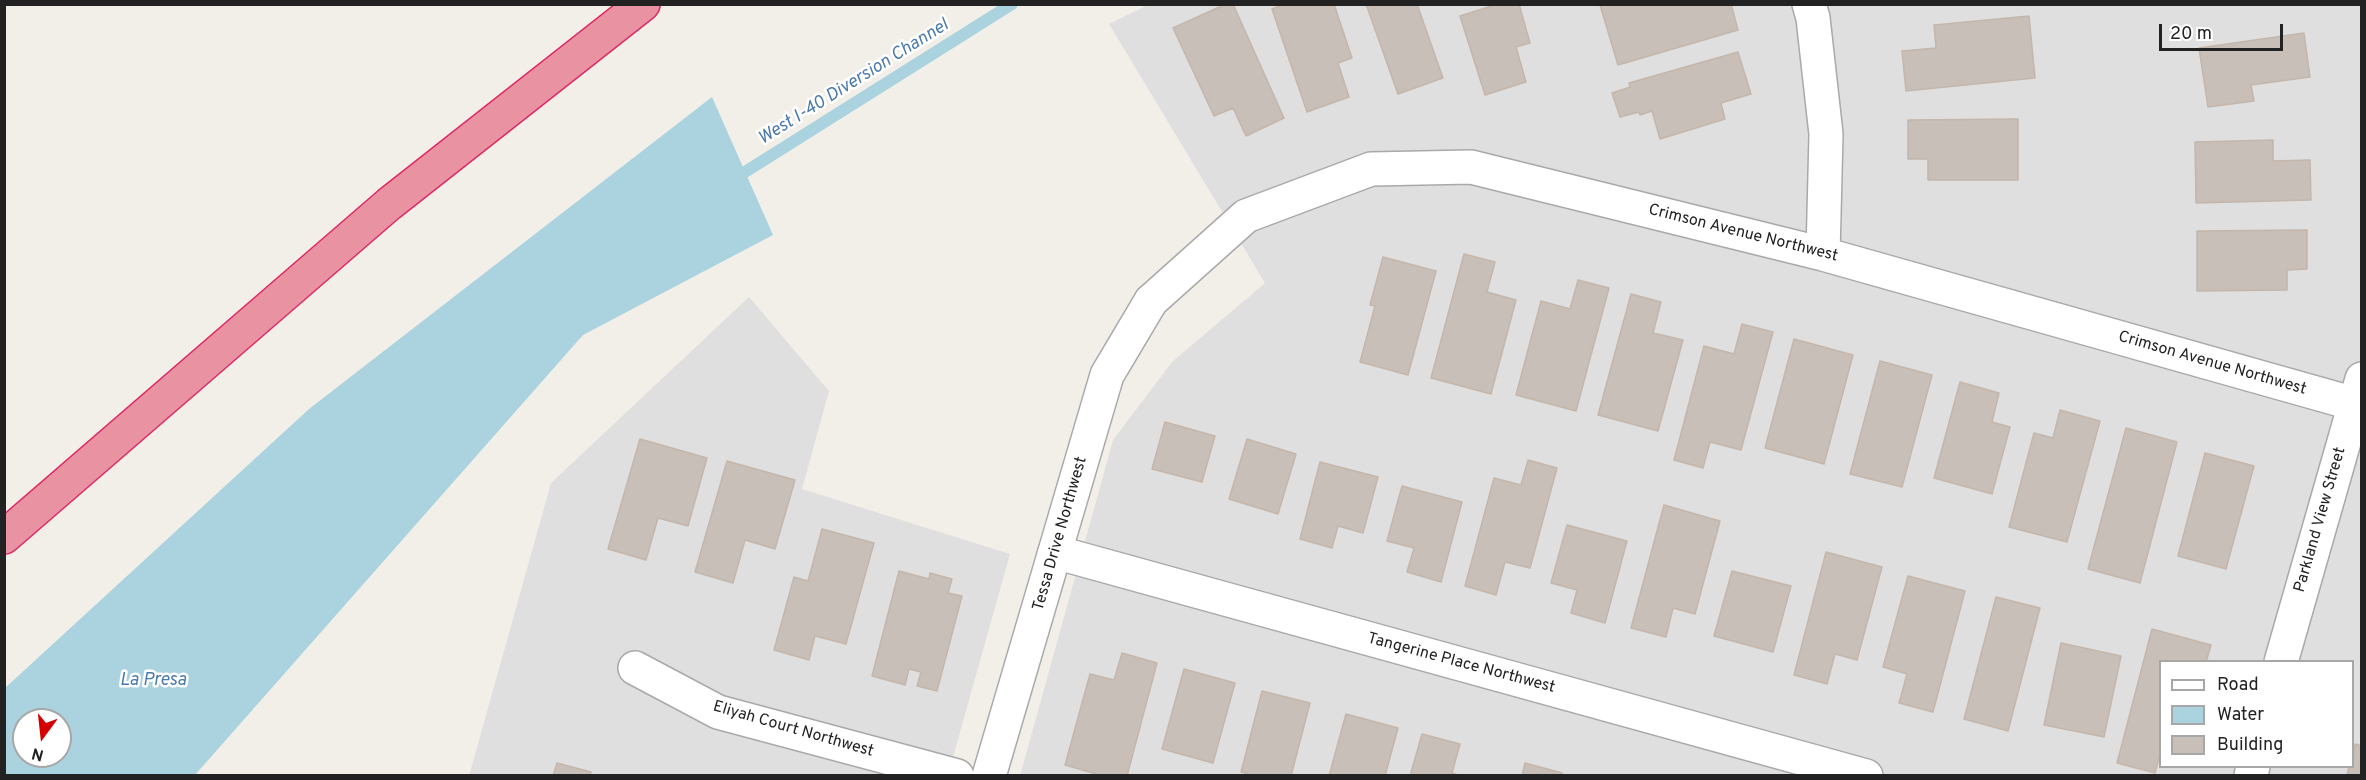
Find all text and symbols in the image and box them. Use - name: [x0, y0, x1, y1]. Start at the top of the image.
- scale bar: [2162, 12, 2286, 50]
- water label: West I-40 Diversion Channel: [755, 15, 953, 151]
- text: 20 m: [2170, 23, 2212, 46]
- street label: Crimson Avenue Northwest: [1646, 201, 1840, 267]
- street label: Crimson Avenue Northwest: [2116, 328, 2308, 400]
- street label: Parkland View Street: [2291, 445, 2351, 595]
- street label: Tessa Drive Northwest: [1030, 455, 1092, 613]
- street label: Tangerine Place Northwest: [1365, 630, 1557, 698]
- legend: [2159, 660, 2354, 768]
- water label: La Presa: [120, 670, 186, 692]
- text: Road: [2217, 674, 2259, 697]
- street label: Eliyah Court Northwest: [710, 698, 876, 762]
- text: Water: [2217, 704, 2264, 727]
- north arrow: [12, 708, 72, 768]
- text: Building: [2217, 734, 2283, 757]
- text: N: [30, 742, 46, 765]

